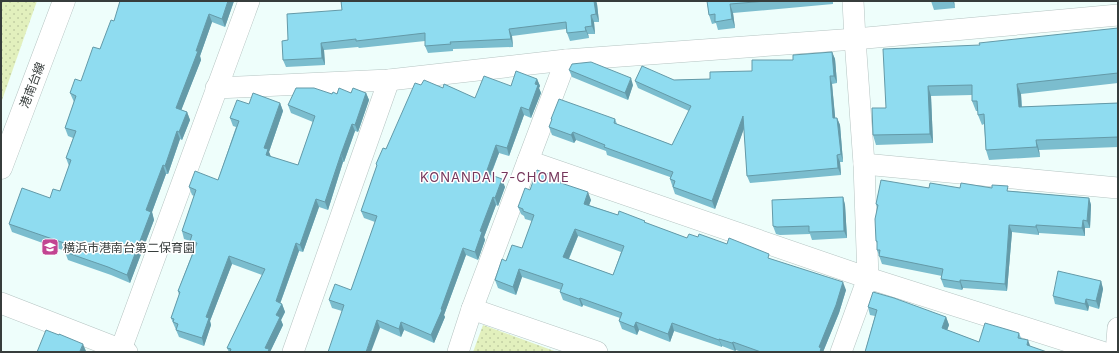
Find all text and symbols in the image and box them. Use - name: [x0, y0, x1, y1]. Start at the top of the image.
- street label: 港南台線: [16, 60, 48, 110]
- district label: KONANDAI 7-CHOME: [420, 169, 570, 185]
- school or university icon: 横浜市港南台第二保育園: [40, 237, 60, 257]
- place label: 横浜市港南台第二保育園: [63, 240, 195, 255]

